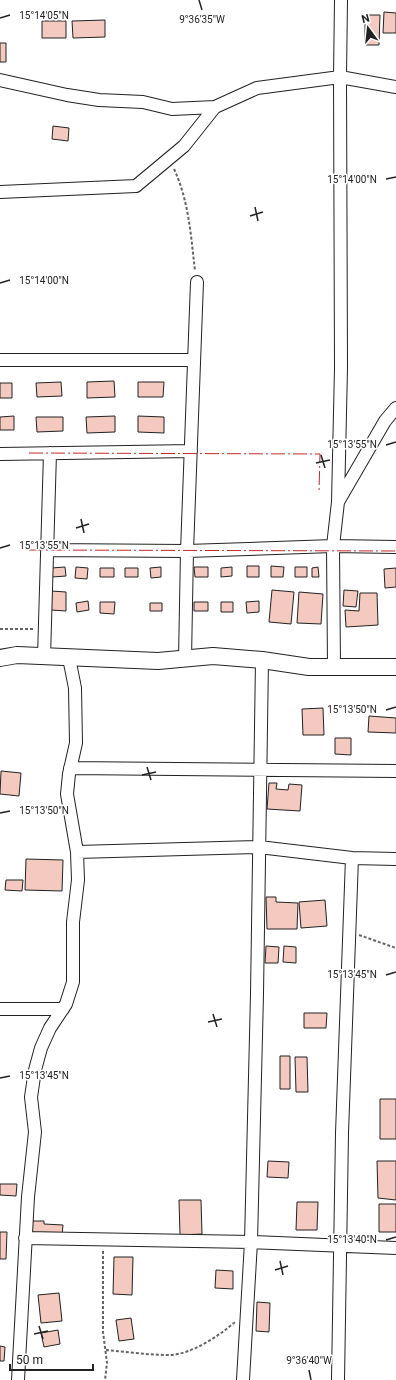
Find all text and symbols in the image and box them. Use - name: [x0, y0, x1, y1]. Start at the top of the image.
- north arrow: [348, 8, 388, 48]
- text: 15°14'05"N: [19, 10, 69, 21]
- text: N: [360, 11, 371, 26]
- text: 9°36'35"W: [179, 14, 225, 25]
- text: 15°14'00"N: [327, 174, 377, 185]
- text: 15°14'00"N: [19, 275, 69, 286]
- text: 15°13'55"N: [327, 439, 377, 450]
- text: 15°13'55"N: [19, 540, 69, 551]
- text: 15°13'50"N: [327, 704, 377, 715]
- text: 15°13'50"N: [19, 805, 69, 816]
- text: 15°13'45"N: [327, 969, 377, 980]
- text: 15°13'45"N: [19, 1070, 69, 1081]
- text: 15°13'40"N: [327, 1234, 377, 1245]
- scale bar: [10, 1346, 93, 1372]
- text: 50 m: [16, 1353, 43, 1367]
- text: 9°36'40"W: [286, 1355, 332, 1366]

